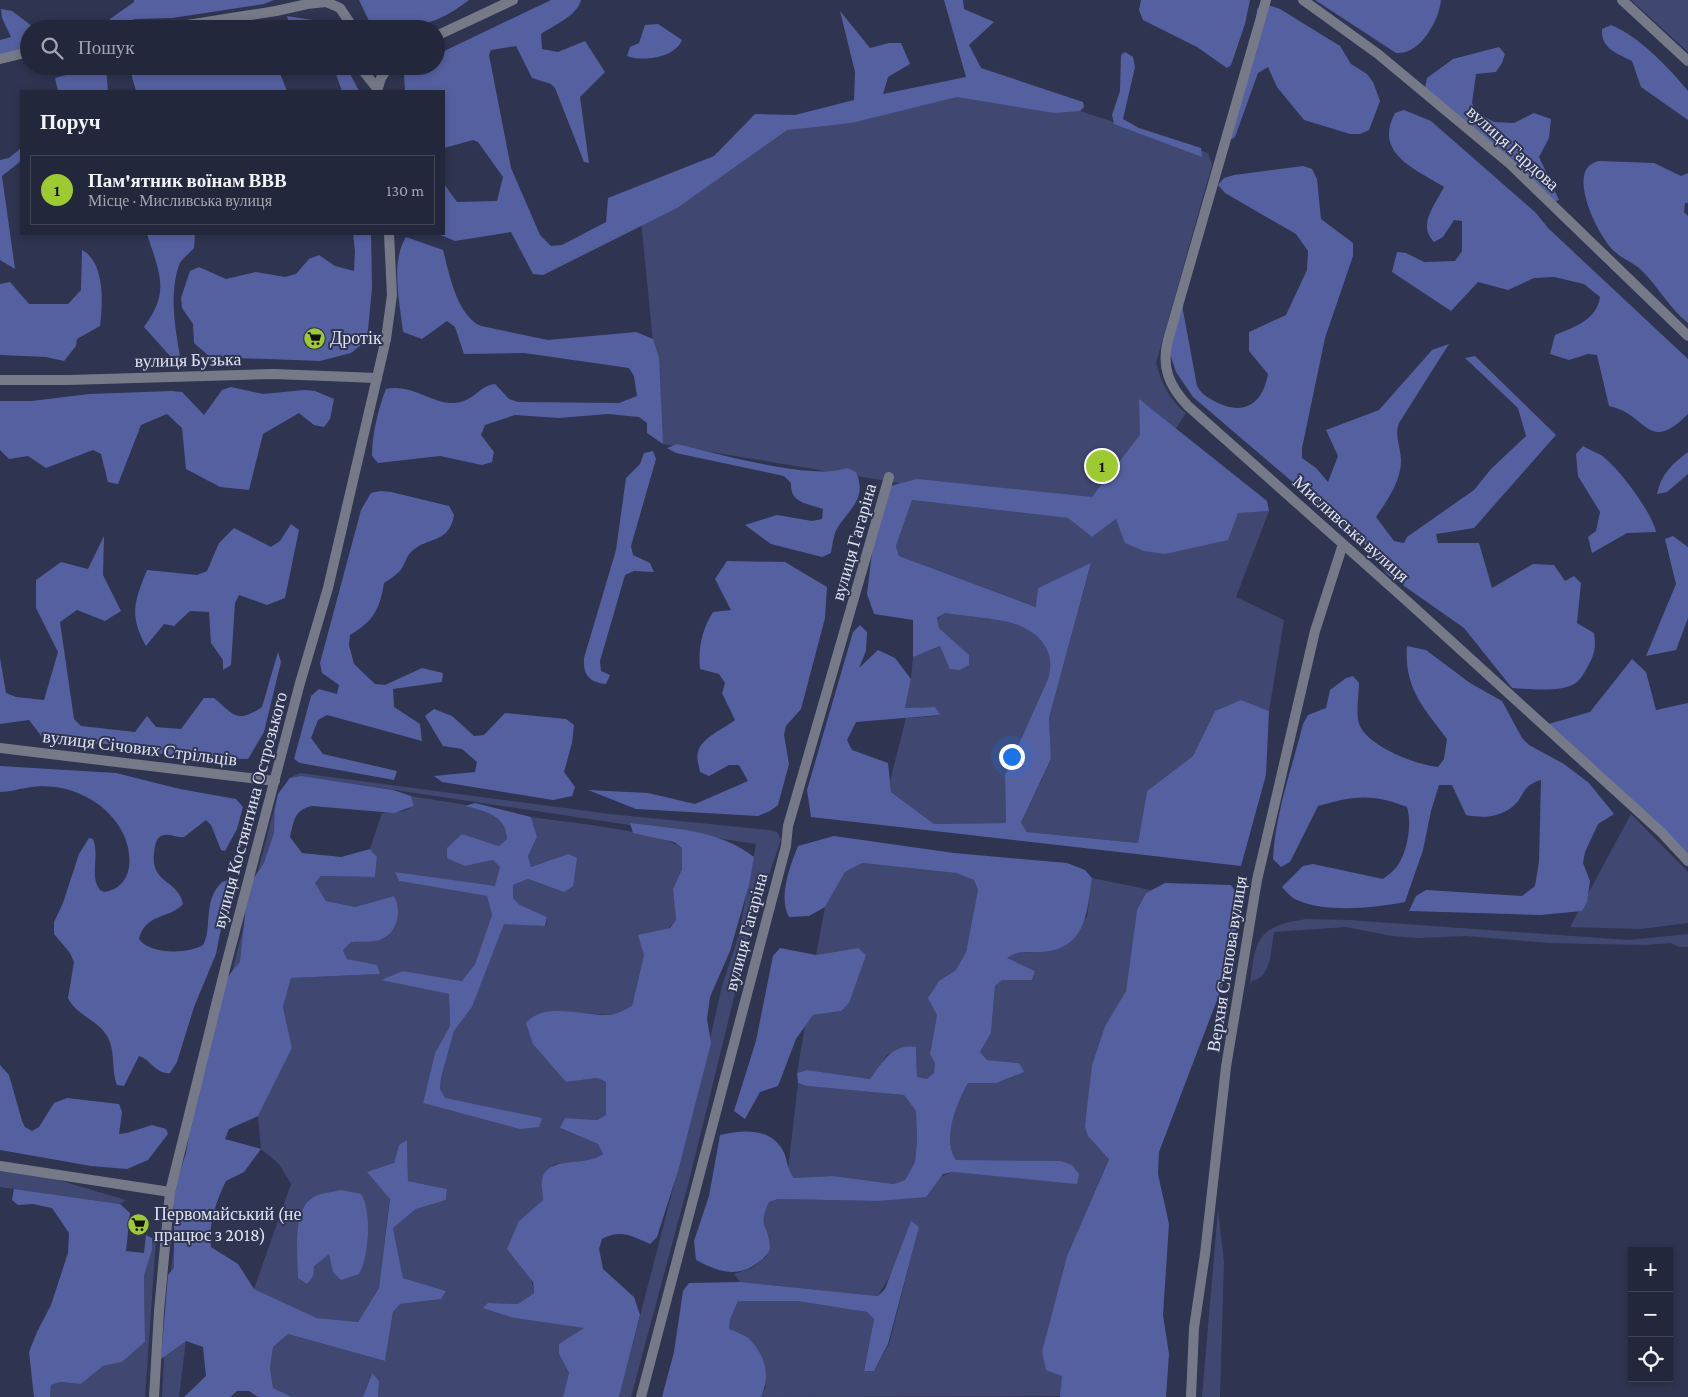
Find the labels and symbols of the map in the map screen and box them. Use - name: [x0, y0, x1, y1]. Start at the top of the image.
- street label: вулиця Гардова: [1463, 101, 1563, 195]
- supermarket icon: Дротік: [302, 326, 326, 350]
- place label: Дротік: [330, 328, 382, 348]
- street label: вулиця Бузька: [134, 349, 242, 371]
- pin: 1: [1086, 447, 1118, 485]
- street label: Мисливська вулиця: [1289, 472, 1413, 586]
- street label: вулиця Гагаріна: [828, 481, 880, 603]
- street label: вулиця Костянтина Острозького: [209, 690, 291, 930]
- street label: вулиця Січових Стрільців: [42, 726, 238, 770]
- your location: [999, 744, 1025, 770]
- street label: вулиця Гагаріна: [721, 871, 771, 993]
- street label: Верхня Степова вулиця: [1203, 875, 1251, 1053]
- place label: Первомайський (не працює з 2018): [154, 1204, 301, 1246]
- supermarket icon: Первомайський (не працює з 2018): [126, 1212, 150, 1236]

